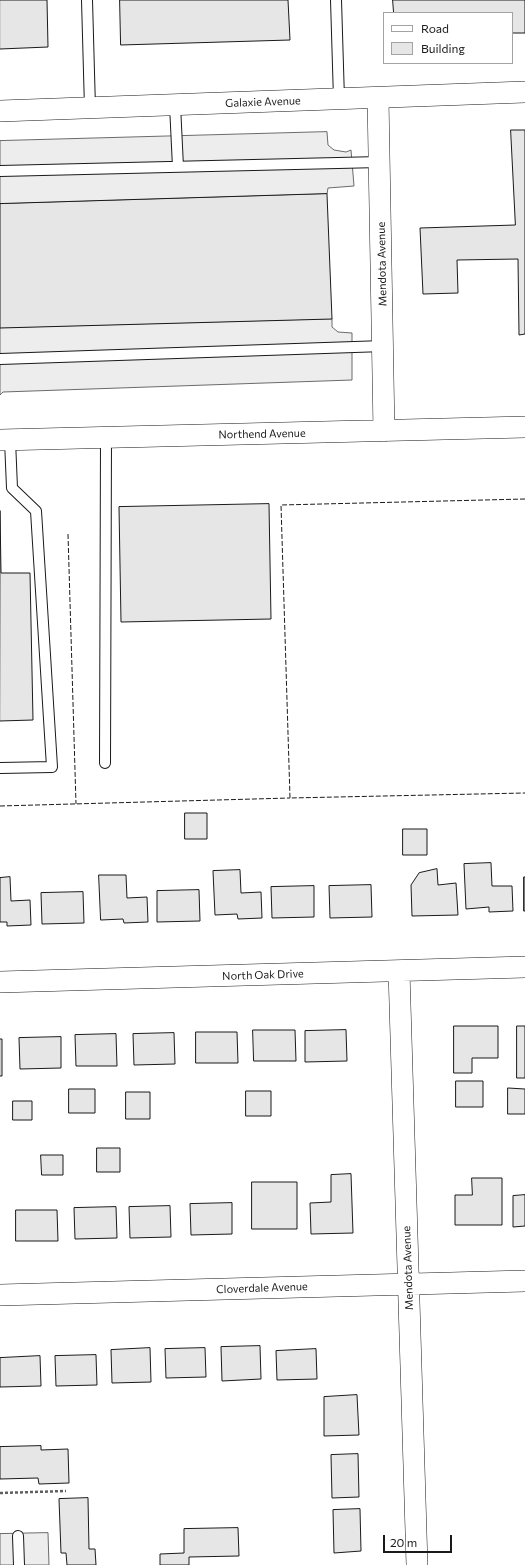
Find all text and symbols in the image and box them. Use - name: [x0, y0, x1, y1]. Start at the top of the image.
- legend: [383, 12, 513, 64]
- text: Road: [421, 21, 449, 35]
- text: Building: [421, 41, 465, 55]
- street label: Galaxie Avenue: [225, 94, 301, 110]
- street label: Mendota Avenue: [375, 222, 389, 306]
- street label: Northend Avenue: [218, 427, 306, 441]
- street label: North Oak Drive: [222, 967, 304, 983]
- street label: Mendota Avenue: [400, 1226, 416, 1310]
- street label: Cloverdale Avenue: [216, 1280, 308, 1296]
- scale bar: [385, 1527, 454, 1553]
- text: 20 m: [390, 1535, 417, 1549]

